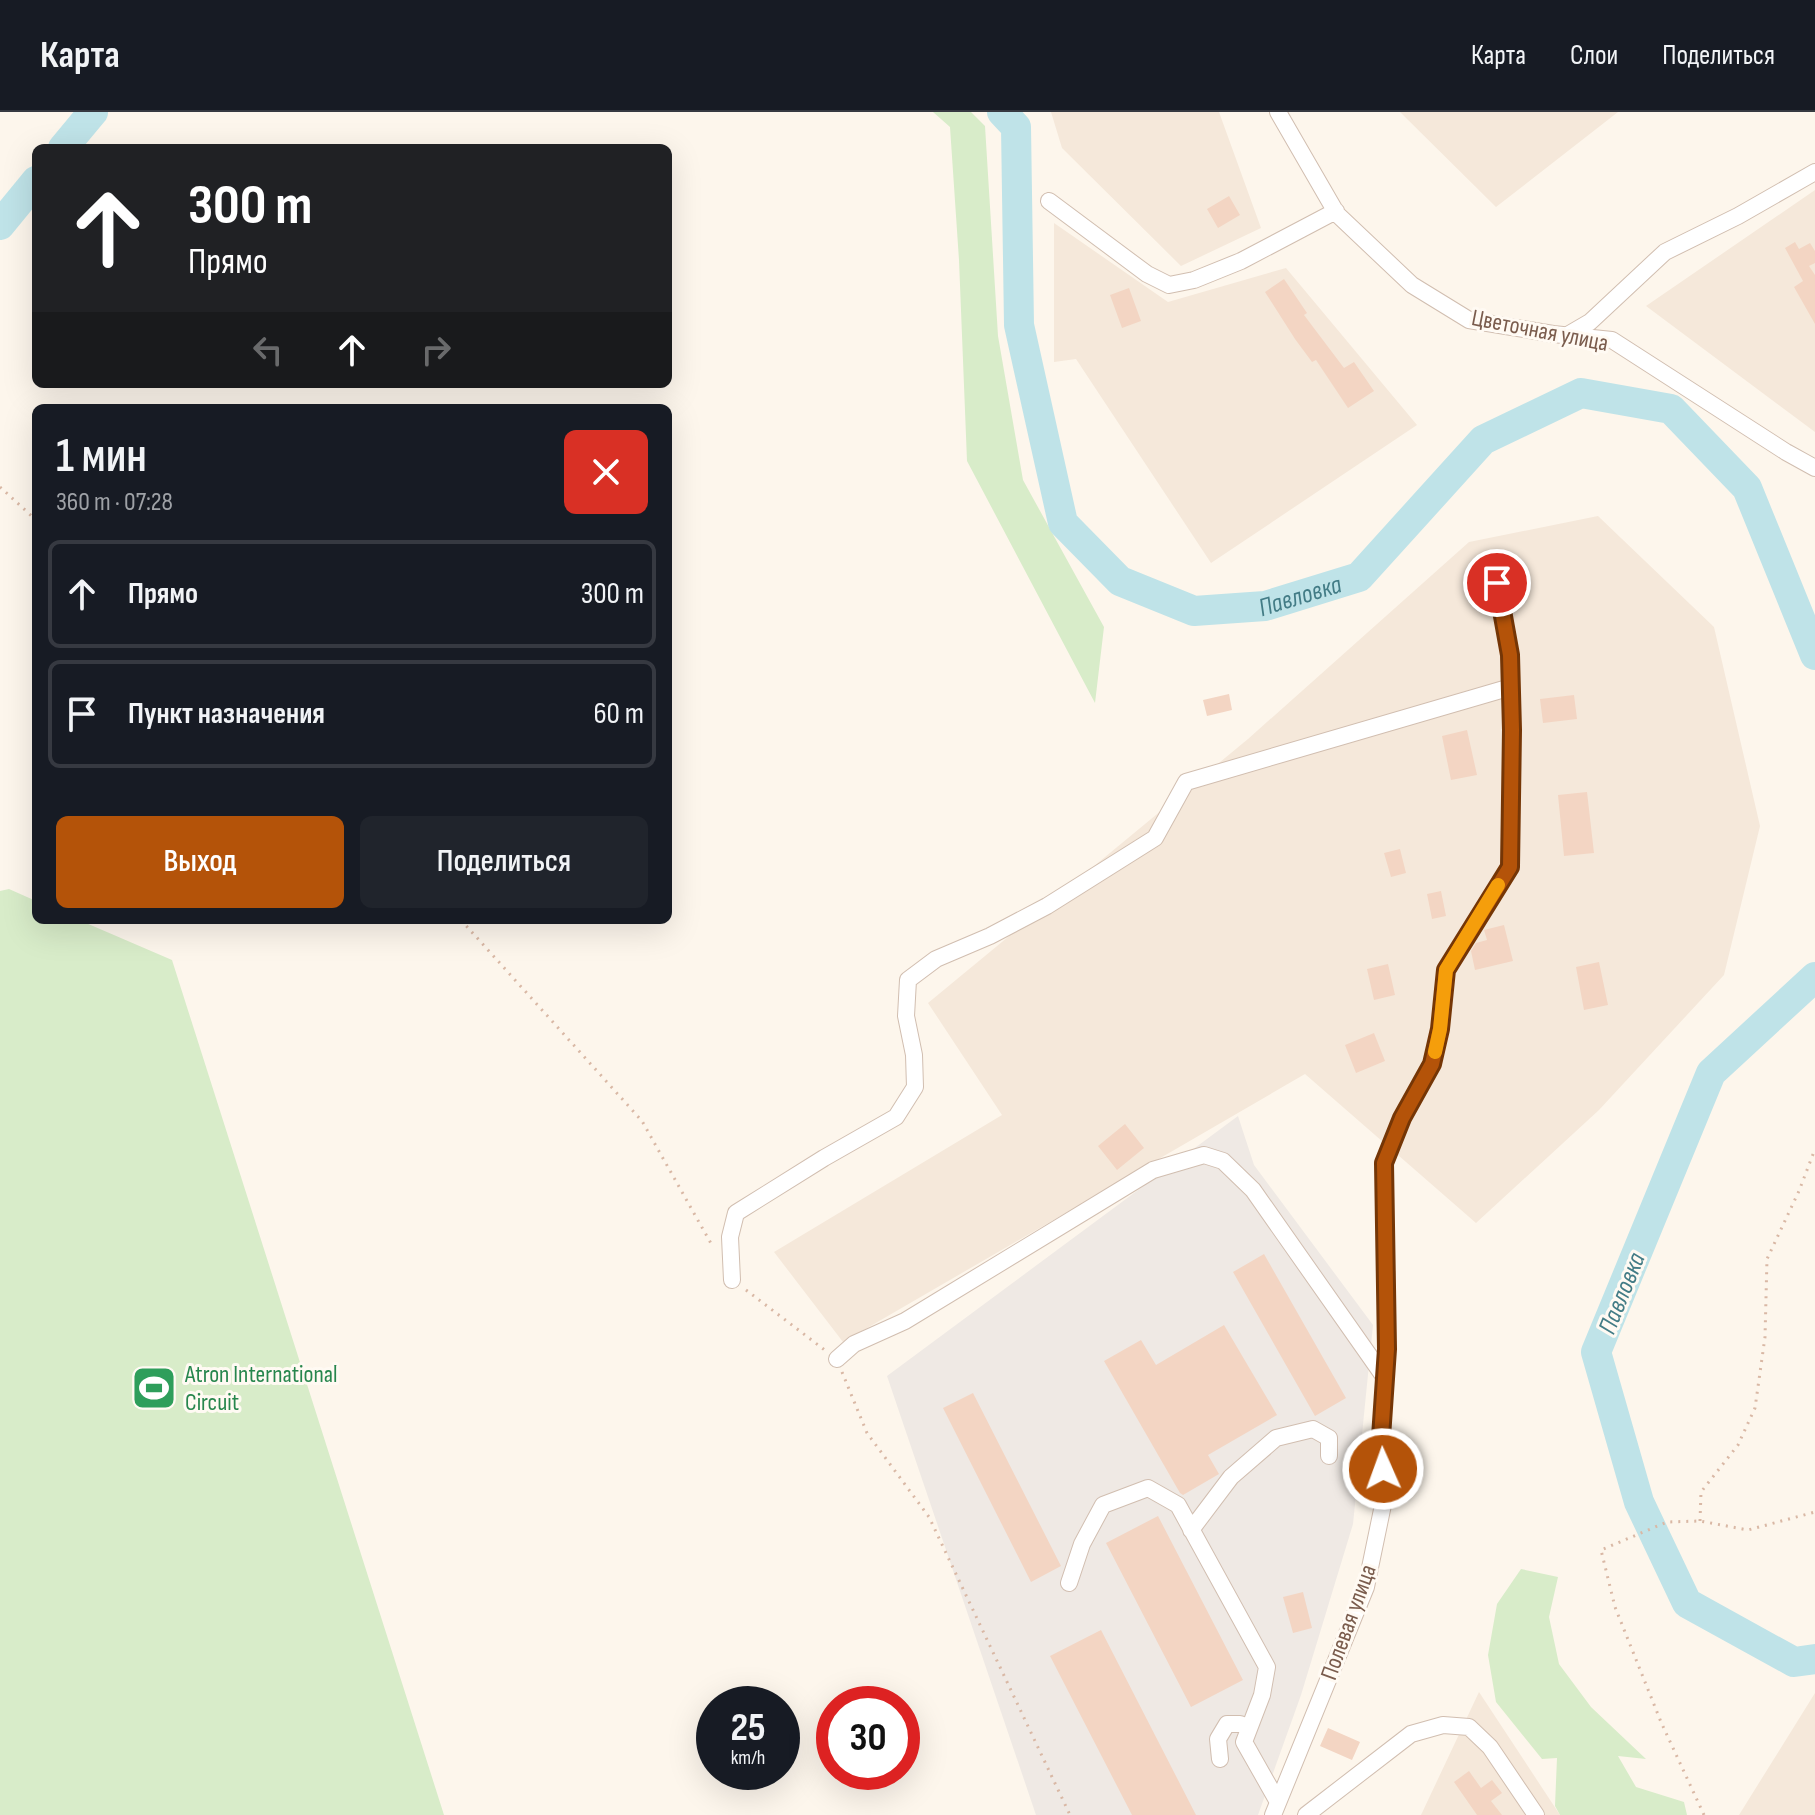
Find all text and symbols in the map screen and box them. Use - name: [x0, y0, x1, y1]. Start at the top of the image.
- text: Карта: [40, 33, 120, 78]
- text: Карта: [1471, 39, 1526, 72]
- text: Слои: [1570, 39, 1618, 72]
- text: Поделиться: [1662, 39, 1775, 72]
- text: 300 m: [188, 173, 312, 240]
- icon: ahead: [56, 176, 160, 280]
- text: Прямо: [188, 241, 268, 284]
- street label: Цветочная улица: [1469, 303, 1611, 358]
- icon: left: [246, 328, 290, 372]
- icon: ahead: [330, 328, 374, 372]
- icon: right: [414, 328, 458, 372]
- text: 1 мин: [56, 428, 147, 485]
- button: close: [564, 430, 648, 514]
- text: 360 m · 07:28: [56, 487, 173, 518]
- pin: [1463, 549, 1531, 617]
- icon: arrive: [1475, 561, 1519, 605]
- water label: Павловка: [1255, 569, 1346, 624]
- icon: ahead: [60, 572, 104, 616]
- text: Прямо: [128, 576, 198, 612]
- text: 300 m: [581, 576, 644, 612]
- icon: arrive: [60, 692, 104, 736]
- text: Пункт назначения: [128, 696, 325, 732]
- text: 60 m: [593, 696, 644, 732]
- button: Выход: [56, 816, 344, 908]
- button: Поделиться: [360, 816, 648, 908]
- water label: Павловка: [1592, 1248, 1653, 1339]
- place label: Atron International Circuit: [184, 1360, 337, 1417]
- sports icon: Atron International Circuit: [130, 1364, 178, 1412]
- position arrow: [1341, 1427, 1425, 1511]
- street label: Полевая улица: [1314, 1561, 1383, 1684]
- speed limit sign: 30: [816, 1686, 920, 1790]
- text: 25: [730, 1704, 766, 1752]
- text: km/h: [731, 1746, 765, 1770]

